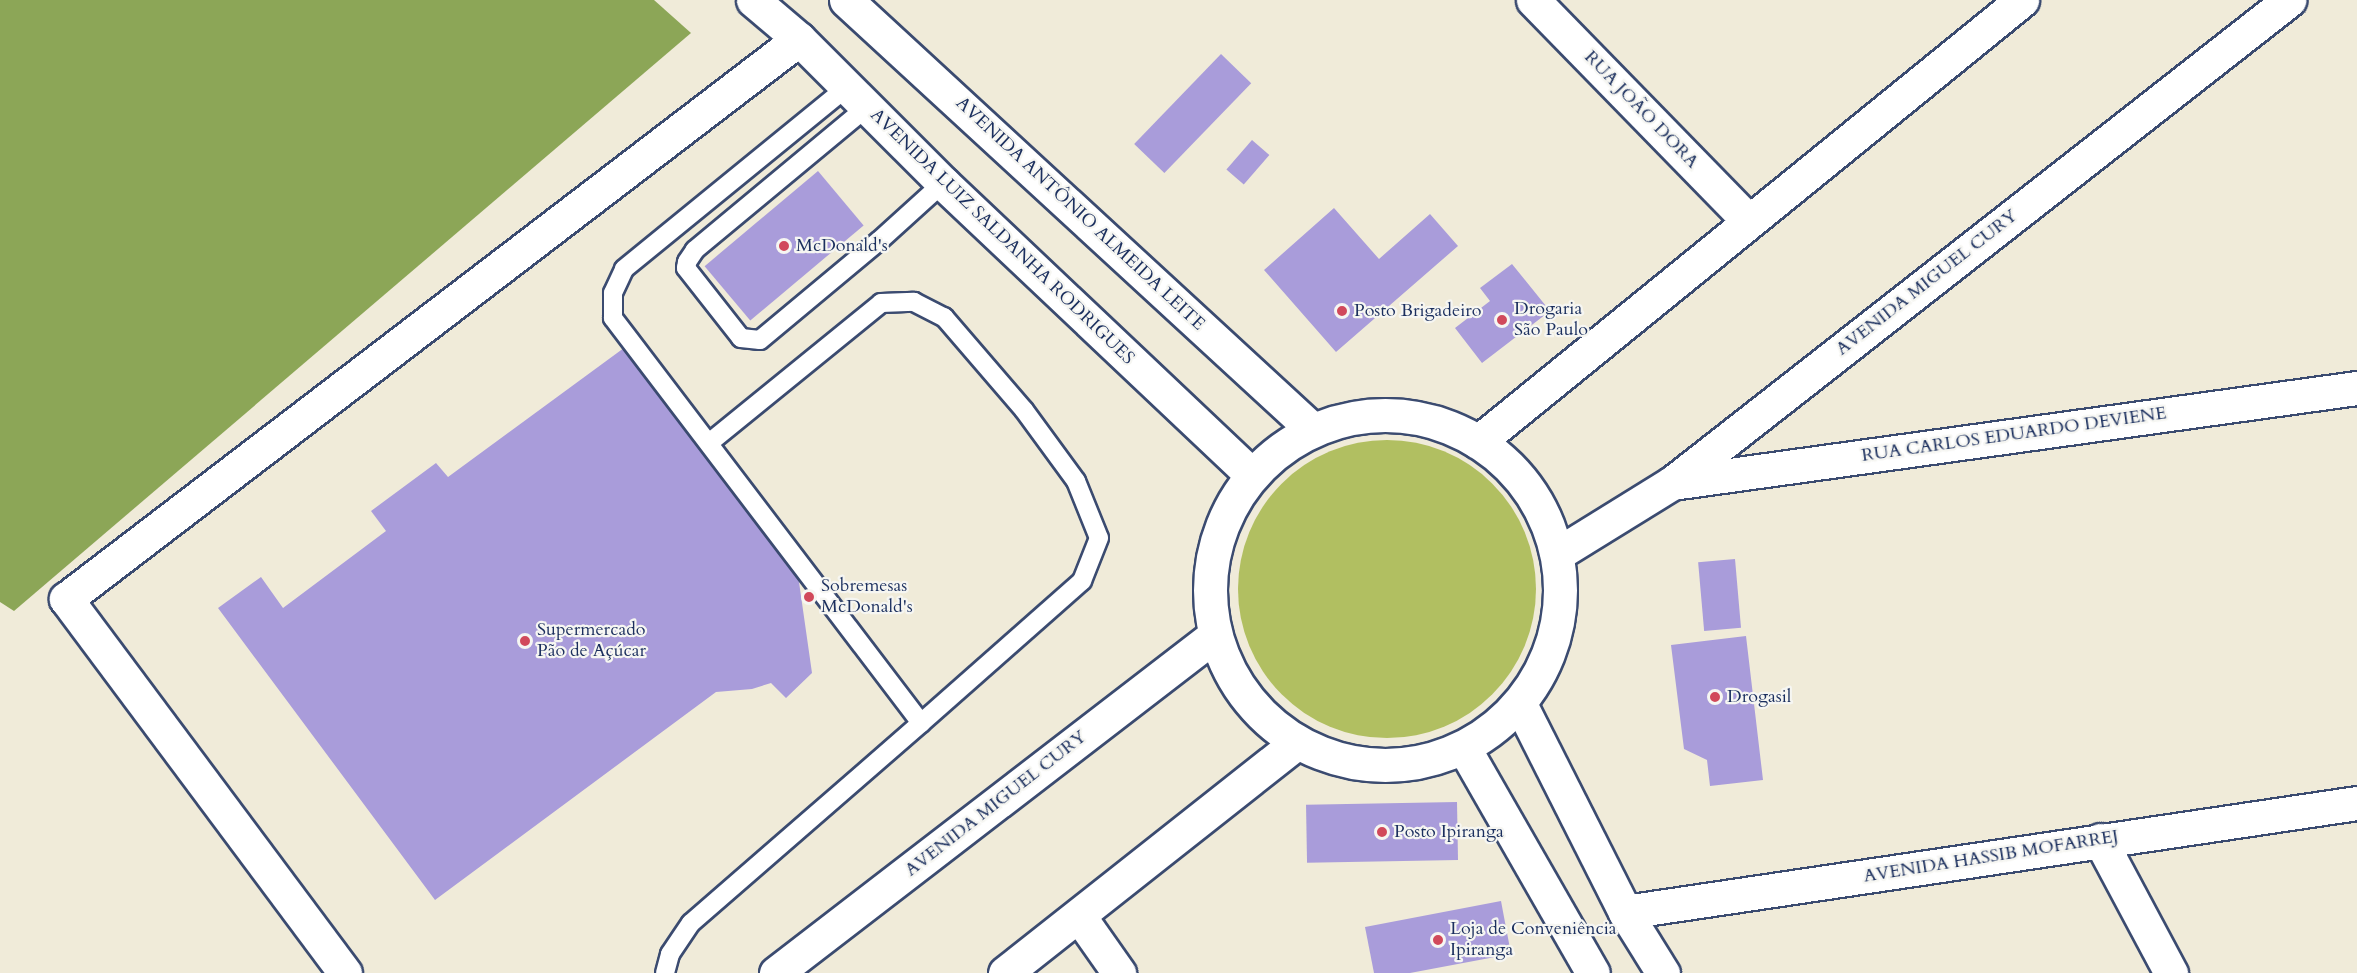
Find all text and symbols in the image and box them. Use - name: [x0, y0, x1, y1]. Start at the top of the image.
- street label: RUA JOÃO DORA: [1579, 47, 1703, 173]
- street label: AVENIDA ANTÔNIO ALMEIDA LEITE: [951, 93, 1209, 335]
- street label: AVENIDA LUIZ SALDANHA RODRIGUES: [865, 105, 1139, 369]
- street label: AVENIDA MIGUEL CURY: [1832, 205, 2022, 361]
- place label: McDonald's: [796, 235, 888, 257]
- marker: McDonald's: [777, 239, 791, 253]
- place label: Drogaria São Paulo: [1514, 299, 1588, 342]
- place label: Posto Brigadeiro: [1354, 300, 1481, 322]
- marker: Posto Brigadeiro: [1335, 304, 1349, 318]
- marker: Drogaria São Paulo: [1495, 313, 1509, 327]
- street label: RUA CARLOS EDUARDO DEVIENE: [1860, 403, 2168, 467]
- place label: Sobremesas McDonald's: [821, 576, 913, 618]
- marker: Sobremesas McDonald's: [802, 590, 816, 604]
- place label: Supermercado Pão de Açúcar: [537, 620, 646, 662]
- marker: Supermercado Pão de Açúcar: [518, 634, 532, 648]
- place label: Drogasil: [1727, 686, 1791, 708]
- marker: Drogasil: [1708, 690, 1722, 704]
- street label: AVENIDA MIGUEL CURY: [901, 726, 1091, 882]
- place label: Posto Ipiranga: [1394, 821, 1504, 843]
- marker: Posto Ipiranga: [1375, 825, 1389, 839]
- street label: AVENIDA HASSIB MOFARREJ: [1862, 826, 2120, 888]
- place label: Loja de Conveniência Ipiranga: [1450, 919, 1617, 962]
- marker: Loja de Conveniência Ipiranga: [1431, 933, 1445, 947]

